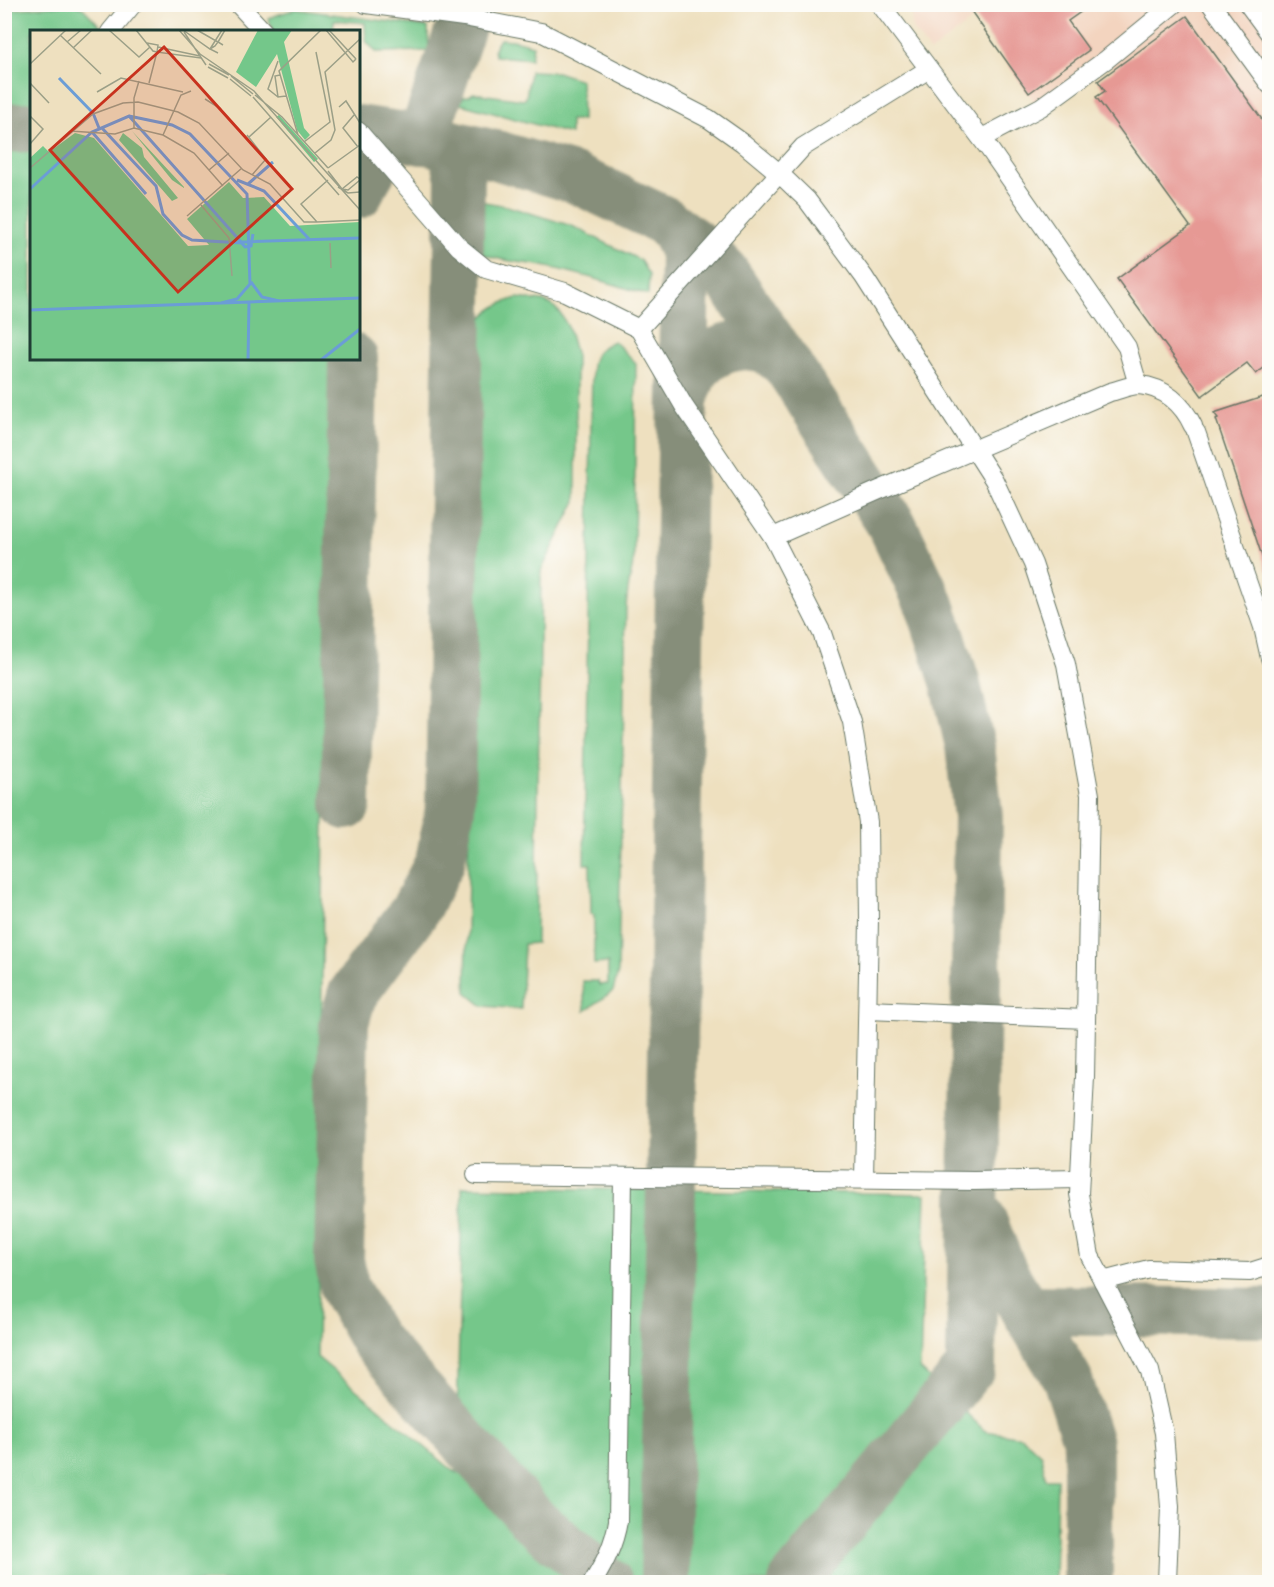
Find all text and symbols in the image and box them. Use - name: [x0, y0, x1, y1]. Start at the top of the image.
- inset map: [30, 30, 360, 360]

